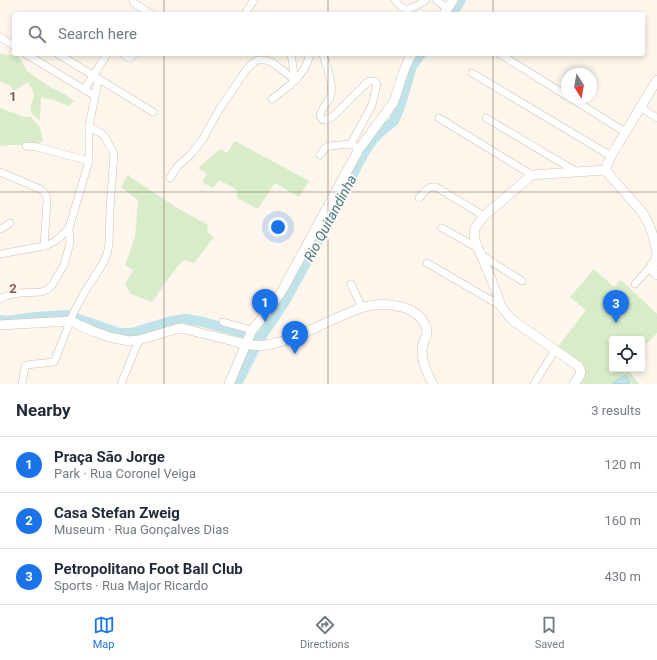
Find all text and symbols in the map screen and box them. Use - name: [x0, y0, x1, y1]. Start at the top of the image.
- search box: [12, 12, 645, 56]
- icon: search: [26, 23, 48, 45]
- text: Search here: [58, 25, 137, 43]
- north arrow: [561, 68, 597, 104]
- text: 1: [9, 89, 17, 104]
- water label: Rio Quitandinha: [300, 172, 360, 264]
- your location: [268, 217, 288, 237]
- text: 2: [9, 281, 17, 296]
- pin: 1: [252, 289, 278, 322]
- pin: 3: [603, 290, 629, 323]
- pin: 2: [282, 321, 308, 354]
- map controls: [609, 336, 645, 372]
- button: locate: [609, 336, 645, 372]
- text: Nearby: [16, 400, 71, 420]
- text: 3 results: [591, 403, 641, 418]
- text: Praça São Jorge: [54, 448, 165, 466]
- text: 1: [25, 457, 33, 472]
- text: 120 m: [604, 457, 641, 472]
- text: Park · Rua Coronel Veiga: [54, 466, 196, 481]
- text: Casa Stefan Zweig: [54, 504, 180, 522]
- text: 2: [25, 513, 33, 528]
- text: 160 m: [604, 513, 641, 528]
- text: Museum · Rua Gonçalves Dias: [54, 522, 229, 537]
- text: Petropolitano Foot Ball Club: [54, 560, 243, 578]
- text: 3: [25, 569, 33, 584]
- text: 430 m: [604, 569, 641, 584]
- text: Sports · Rua Major Ricardo: [54, 578, 208, 593]
- tab: Map: [93, 614, 115, 651]
- tab: Directions: [300, 614, 349, 651]
- tab: Saved: [535, 614, 564, 651]

